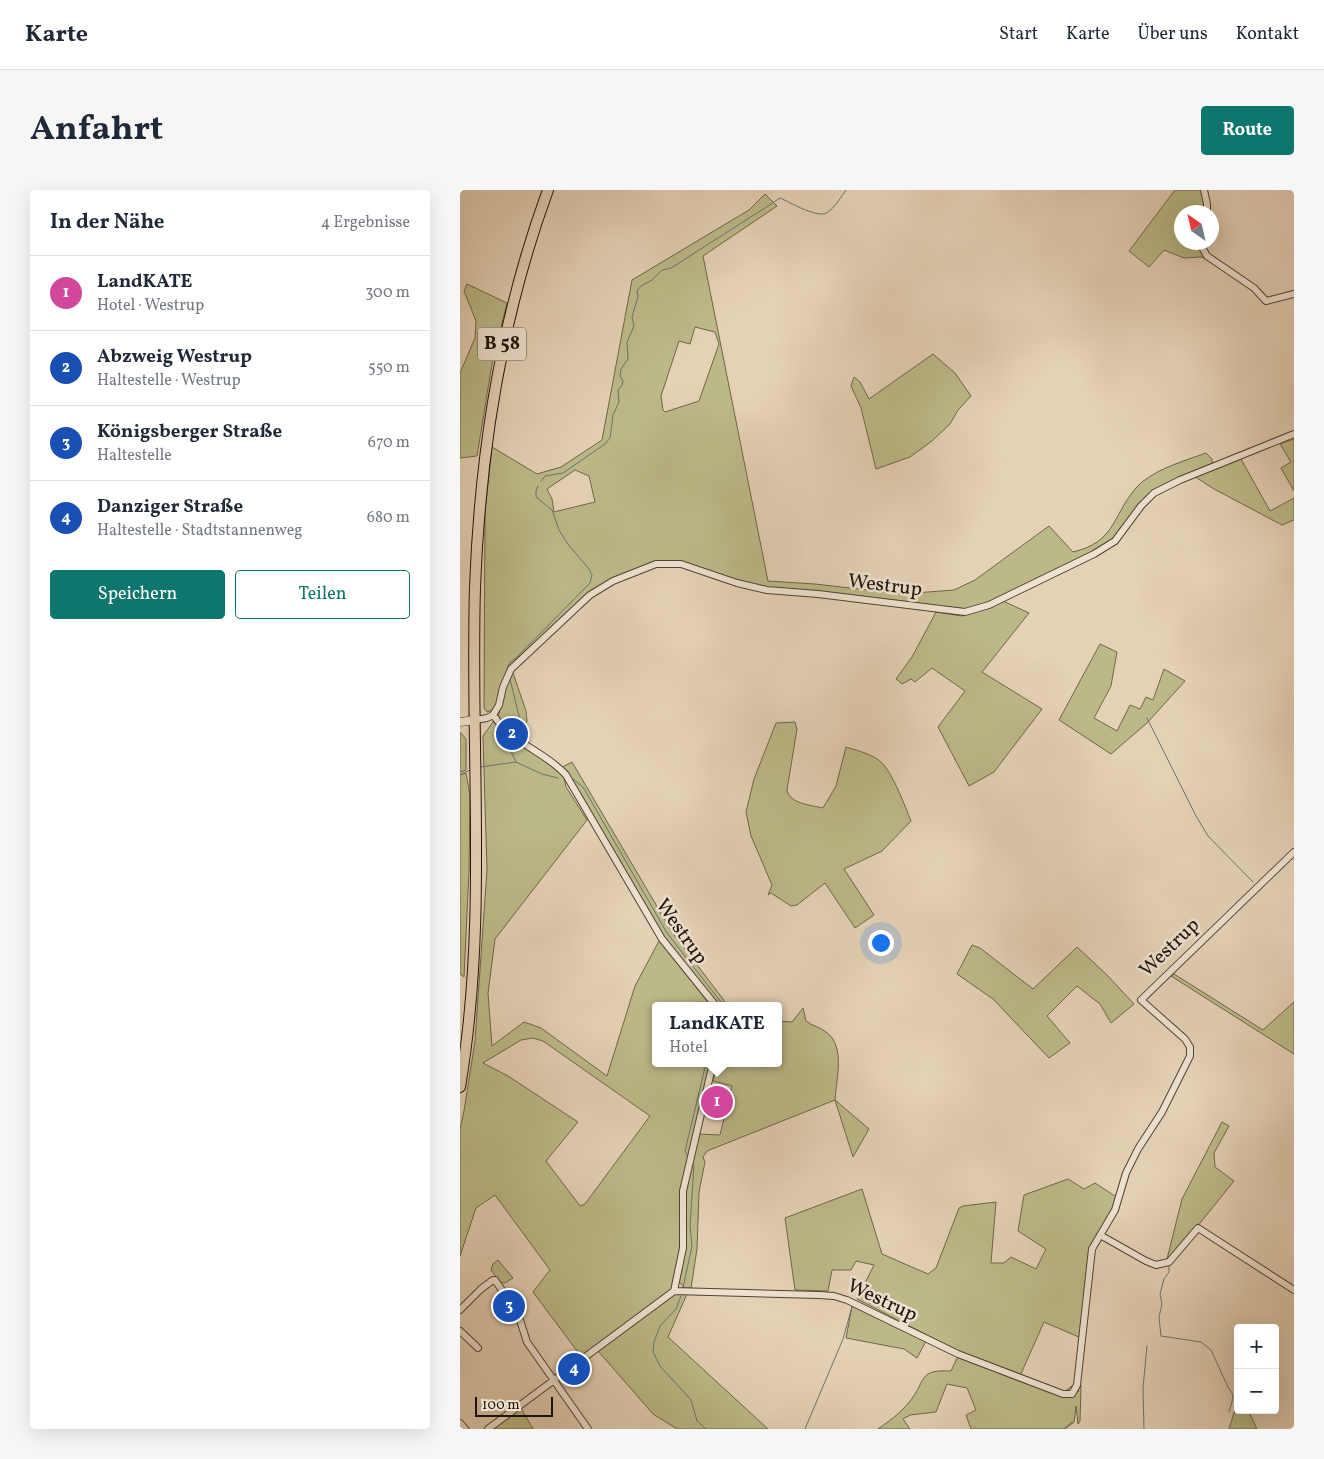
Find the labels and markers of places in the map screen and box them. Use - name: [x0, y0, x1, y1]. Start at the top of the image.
- pin: 2: [496, 715, 528, 753]
- pin: 1: [701, 1083, 733, 1121]
- pin: 3: [493, 1287, 525, 1325]
- pin: 4: [558, 1350, 590, 1388]

